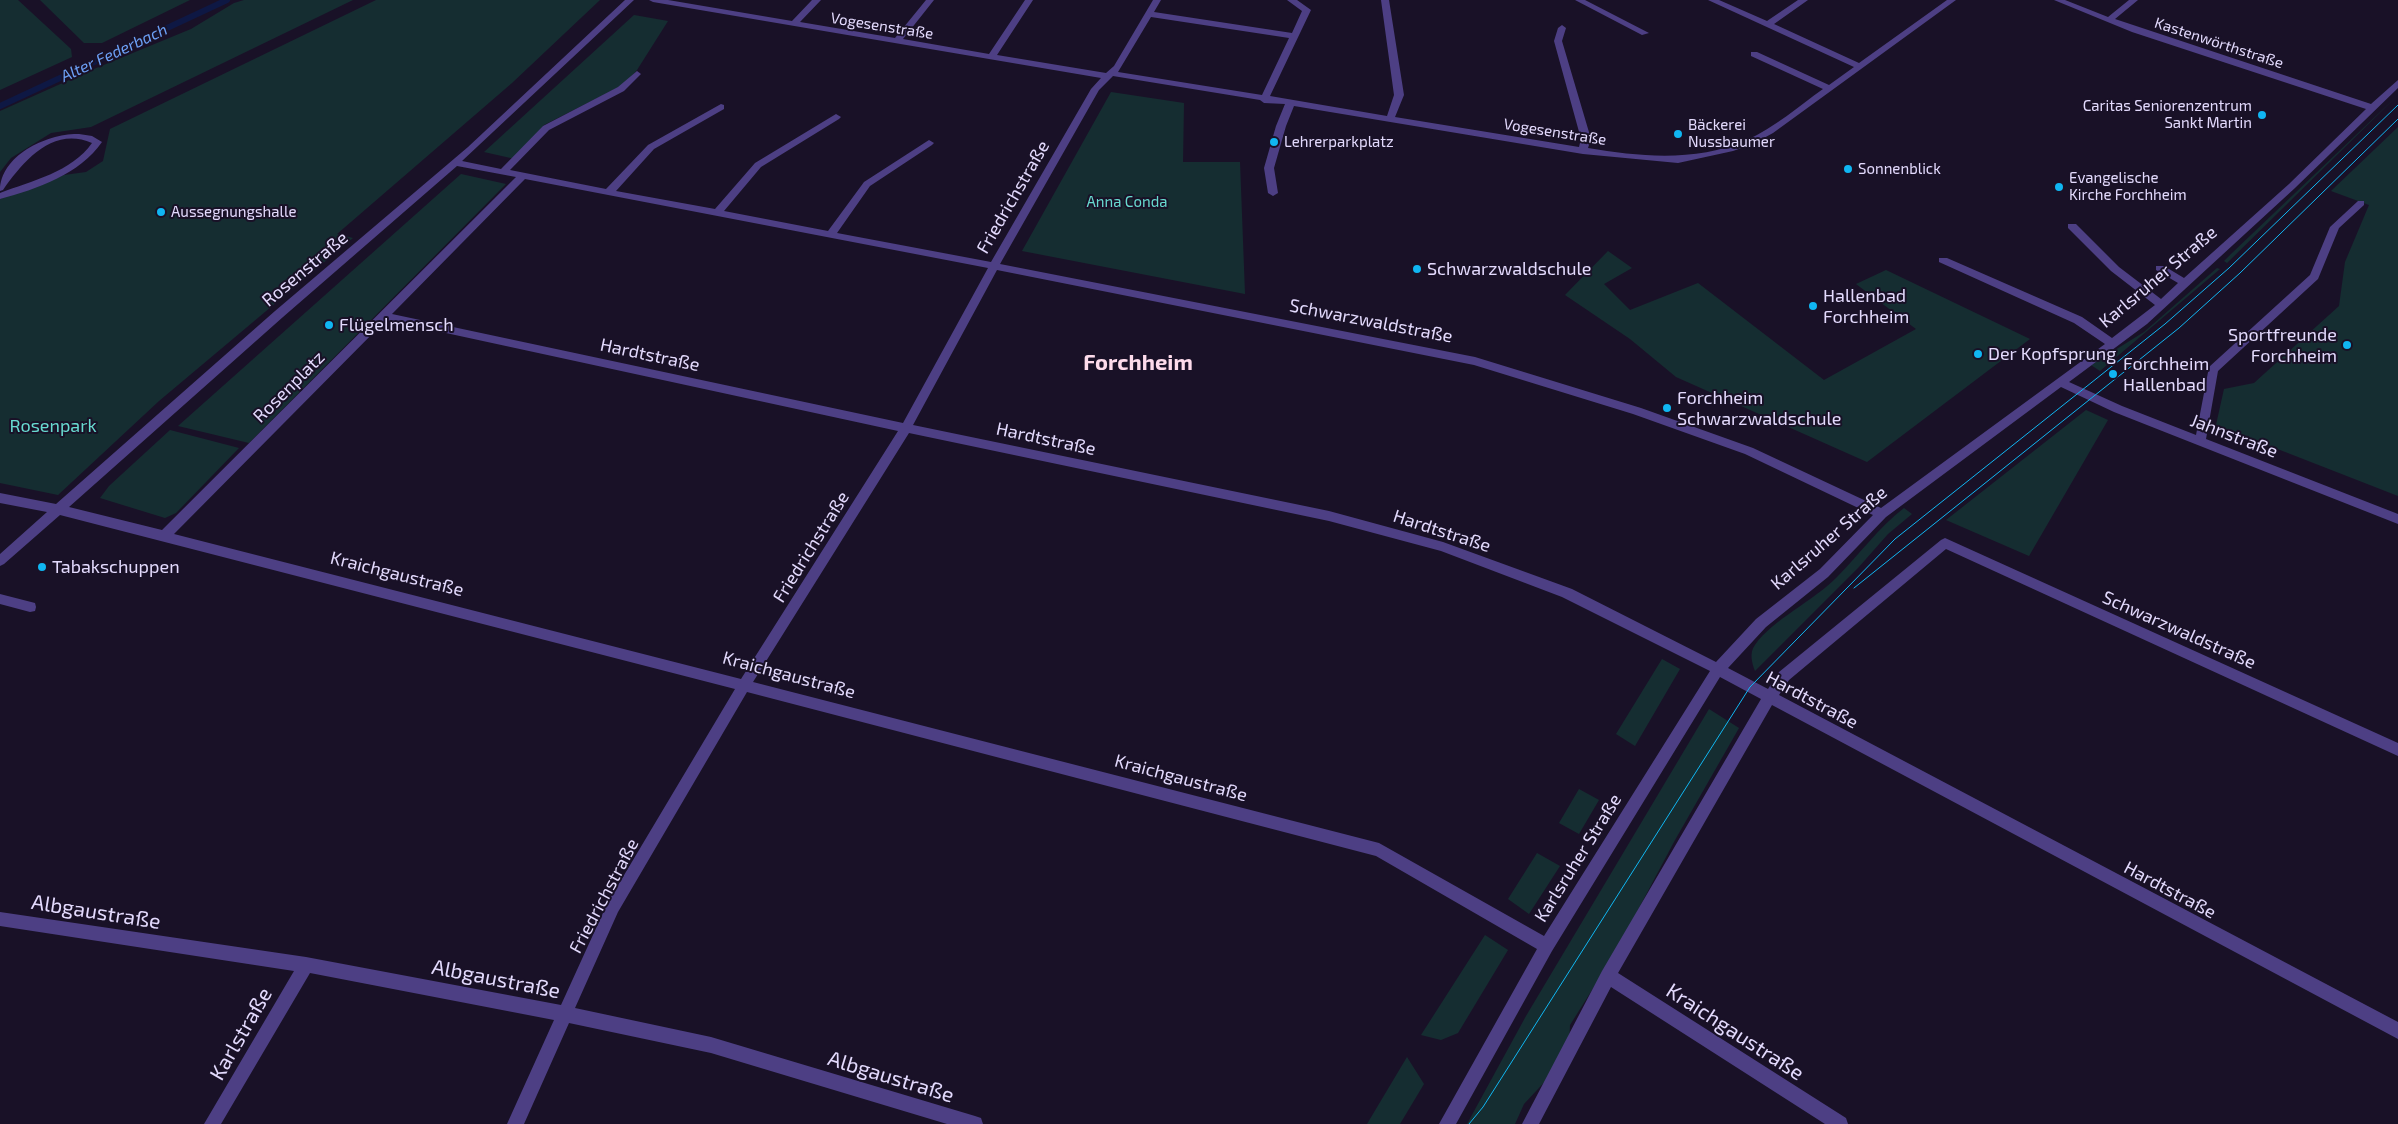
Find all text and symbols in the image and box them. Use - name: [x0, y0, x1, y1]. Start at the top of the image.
- street label: Vogesenstraße: [829, 9, 935, 43]
- street label: Kastenwörthstraße: [2152, 14, 2286, 72]
- water label: Alter Federbach: [58, 20, 170, 86]
- place label: Caritas Seniorenzentrum Sankt Martin: [2083, 97, 2252, 132]
- marker: Caritas Seniorenzentrum Sankt Martin: [2256, 109, 2268, 121]
- street label: Vogesenstraße: [1502, 115, 1608, 149]
- place label: Bäckerei Nussbaumer: [1688, 116, 1775, 151]
- marker: Bäckerei Nussbaumer: [1672, 128, 1684, 140]
- place label: Lehrerparkplatz: [1284, 133, 1394, 151]
- marker: Lehrerparkplatz: [1268, 136, 1280, 148]
- street label: Friedrichstraße: [972, 137, 1054, 257]
- place label: Sonnenblick: [1858, 160, 1941, 178]
- marker: Sonnenblick: [1842, 163, 1854, 175]
- place label: Evangelische Kirche Forchheim: [2069, 169, 2187, 204]
- marker: Evangelische Kirche Forchheim: [2053, 181, 2065, 193]
- park label: Anna Conda: [1087, 193, 1167, 211]
- place label: Aussegnungshalle: [171, 203, 296, 221]
- marker: Aussegnungshalle: [155, 206, 167, 218]
- street label: Karlsruher Straße: [2095, 222, 2221, 332]
- street label: Rosenstraße: [258, 227, 352, 311]
- place label: Schwarzwaldschule: [1427, 258, 1591, 280]
- marker: Schwarzwaldschule: [1411, 263, 1423, 275]
- place label: Hallenbad Forchheim: [1823, 285, 1909, 328]
- street label: Schwarzwaldstraße: [1288, 295, 1454, 347]
- marker: Hallenbad Forchheim: [1807, 300, 1819, 312]
- place label: Flügelmensch: [339, 314, 454, 336]
- marker: Flügelmensch: [323, 319, 335, 331]
- place label: Sportfreunde Forchheim: [2228, 324, 2337, 366]
- street label: Hardtstraße: [598, 334, 702, 376]
- marker: Sportfreunde Forchheim: [2341, 339, 2353, 351]
- place label: Der Kopfsprung: [1988, 343, 2116, 365]
- street label: Rosenplatz: [249, 347, 329, 427]
- marker: Der Kopfsprung: [1972, 348, 1984, 360]
- district label: Forchheim: [1083, 350, 1193, 376]
- place label: Forchheim Hallenbad: [2123, 353, 2209, 396]
- marker: Forchheim Hallenbad: [2107, 368, 2119, 380]
- place label: Forchheim Schwarzwaldschule: [1677, 387, 1841, 429]
- marker: Forchheim Schwarzwaldschule: [1661, 402, 1673, 414]
- street label: Jahnstraße: [2187, 409, 2281, 463]
- park label: Rosenpark: [9, 415, 97, 437]
- street label: Hardtstraße: [994, 418, 1098, 460]
- street label: Karlsruher Straße: [1767, 482, 1891, 594]
- street label: Friedrichstraße: [768, 487, 854, 607]
- street label: Hardtstraße: [1391, 505, 1493, 557]
- street label: Kraichgaustraße: [328, 547, 466, 601]
- place label: Tabakschuppen: [52, 556, 180, 578]
- marker: Tabakschuppen: [36, 561, 48, 573]
- street label: Schwarzwaldstraße: [2099, 586, 2259, 674]
- street label: Kraichgaustraße: [720, 647, 858, 703]
- street label: Hardtstraße: [1762, 667, 1862, 733]
- street label: Kraichgaustraße: [1112, 750, 1250, 806]
- street label: Karlsruher Straße: [1530, 790, 1626, 926]
- street label: Friedrichstraße: [565, 835, 643, 957]
- street label: Hardtstraße: [2120, 857, 2220, 923]
- street label: Albgaustraße: [30, 889, 162, 935]
- street label: Albgaustraße: [430, 954, 562, 1004]
- street label: Kraichgaustraße: [1661, 978, 1809, 1086]
- street label: Karlstraße: [204, 983, 278, 1085]
- street label: Albgaustraße: [825, 1046, 957, 1108]

